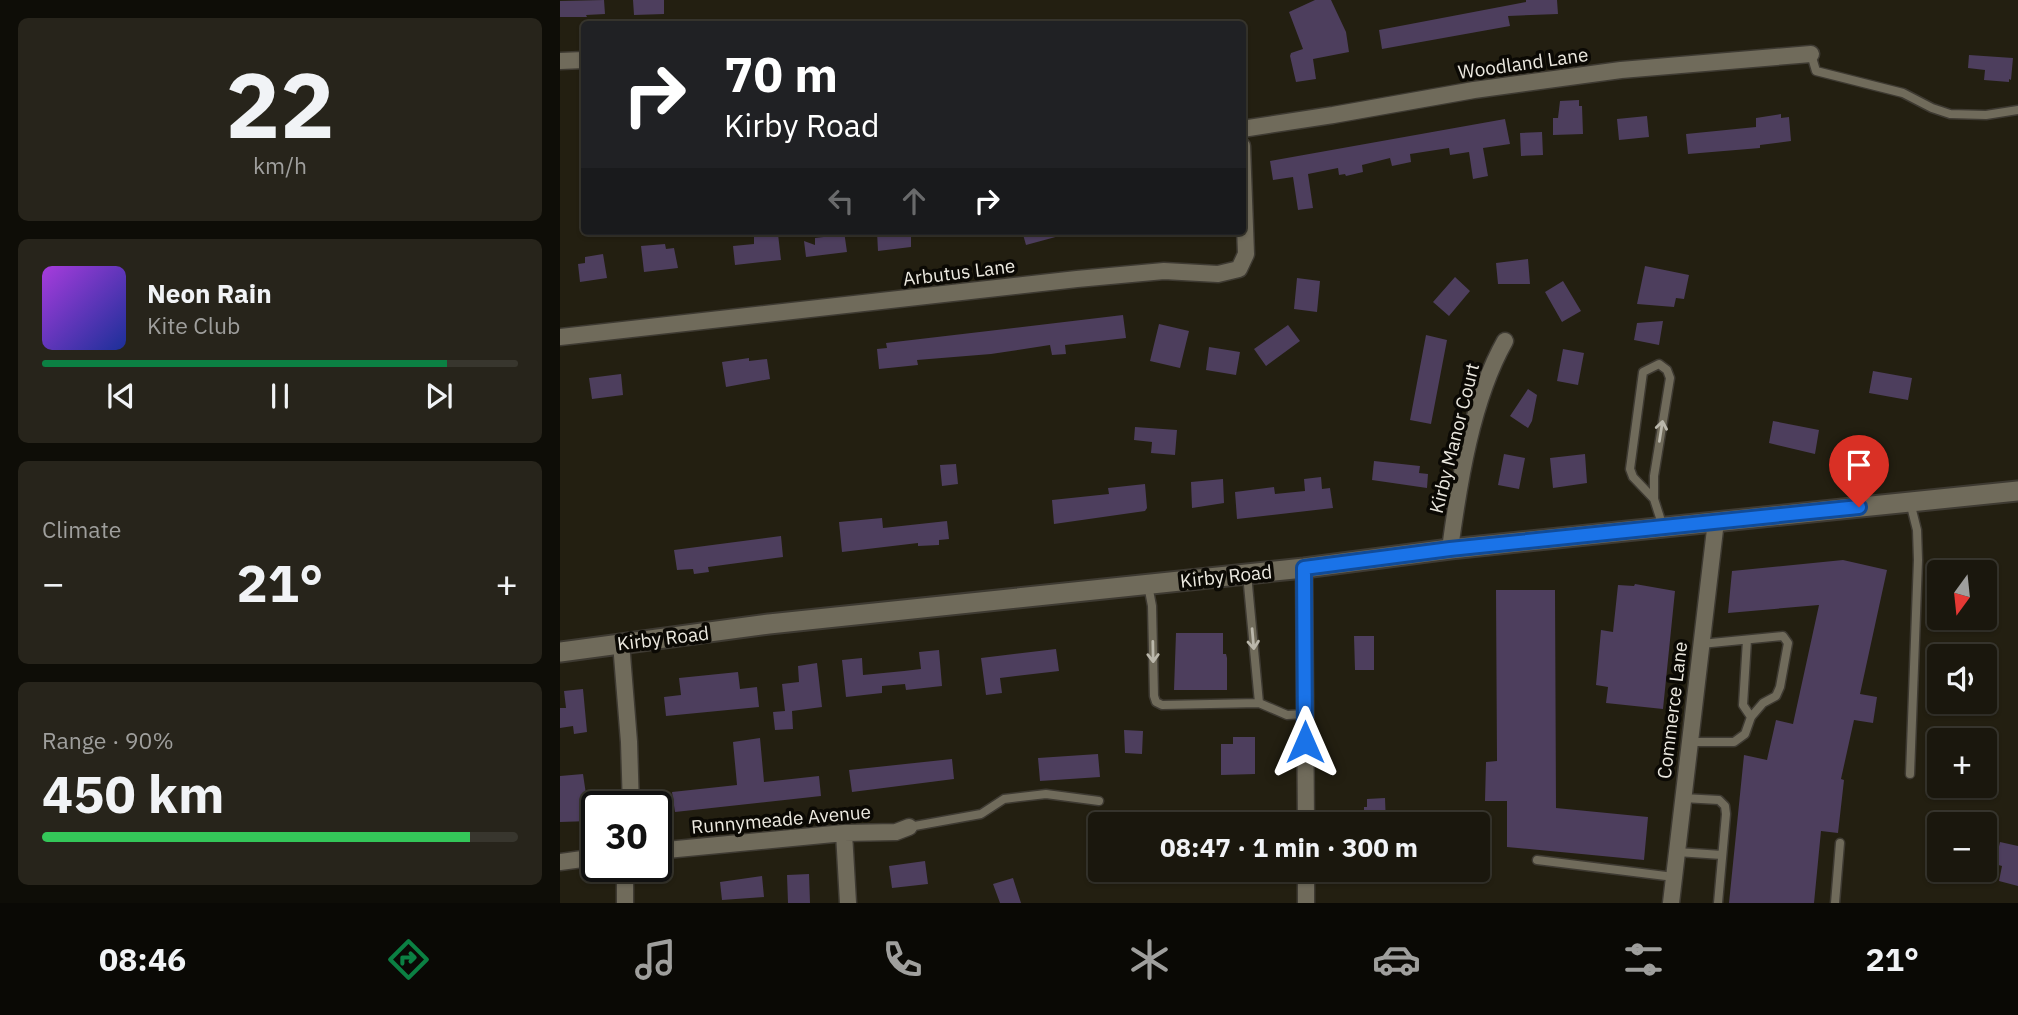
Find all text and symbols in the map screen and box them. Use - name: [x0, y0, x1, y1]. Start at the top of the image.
- text: 70 m: [724, 42, 838, 105]
- street label: Woodland Lane: [1456, 42, 1590, 84]
- text: 22: [225, 45, 335, 163]
- icon: right: [609, 49, 700, 140]
- text: Kirby Road: [724, 104, 880, 146]
- text: km/h: [253, 150, 307, 180]
- icon: left: [822, 182, 860, 220]
- icon: ahead: [895, 182, 933, 220]
- icon: right: [968, 182, 1006, 220]
- street label: Arbutus Lane: [901, 253, 1017, 291]
- text: Neon Rain: [147, 276, 272, 310]
- text: Kite Club: [147, 310, 240, 340]
- street label: Kirby Manor Court: [1424, 360, 1484, 516]
- icon: previous: [102, 377, 140, 415]
- icon: pause: [261, 377, 299, 415]
- icon: next: [420, 377, 458, 415]
- one-way arrow: [1655, 420, 1668, 443]
- pin: [1829, 435, 1889, 507]
- icon: arrive: [1840, 446, 1878, 484]
- text: Climate: [42, 514, 121, 544]
- text: 21°: [237, 549, 323, 616]
- text: −: [42, 558, 65, 607]
- text: +: [495, 558, 518, 607]
- street label: Kirby Road: [1179, 559, 1273, 593]
- north arrow: [1927, 560, 1997, 630]
- map controls: [1927, 560, 1997, 882]
- street label: Kirby Road: [616, 620, 710, 656]
- one-way arrow: [1246, 627, 1259, 649]
- street label: Commerce Lane: [1652, 640, 1692, 780]
- one-way arrow: [1146, 641, 1160, 664]
- button: sound: [1927, 644, 1997, 714]
- position arrow: [1268, 705, 1342, 779]
- text: Range · 90%: [42, 725, 174, 755]
- button: +: [1927, 728, 1997, 798]
- text: 450 km: [42, 760, 224, 827]
- speed limit sign: 30: [581, 791, 672, 882]
- street label: Runnymeade Avenue: [690, 799, 872, 839]
- button: −: [1927, 812, 1997, 882]
- text: 08:47 · 1 min · 300 m: [1160, 830, 1418, 864]
- icon: directions: [384, 935, 433, 984]
- icon: music: [631, 935, 680, 984]
- icon: phone: [878, 935, 927, 984]
- icon: climate: [1125, 935, 1174, 984]
- icon: car: [1372, 935, 1421, 984]
- icon: filters: [1619, 935, 1668, 984]
- text: 08:46: [99, 938, 186, 980]
- text: 21°: [1866, 938, 1919, 980]

